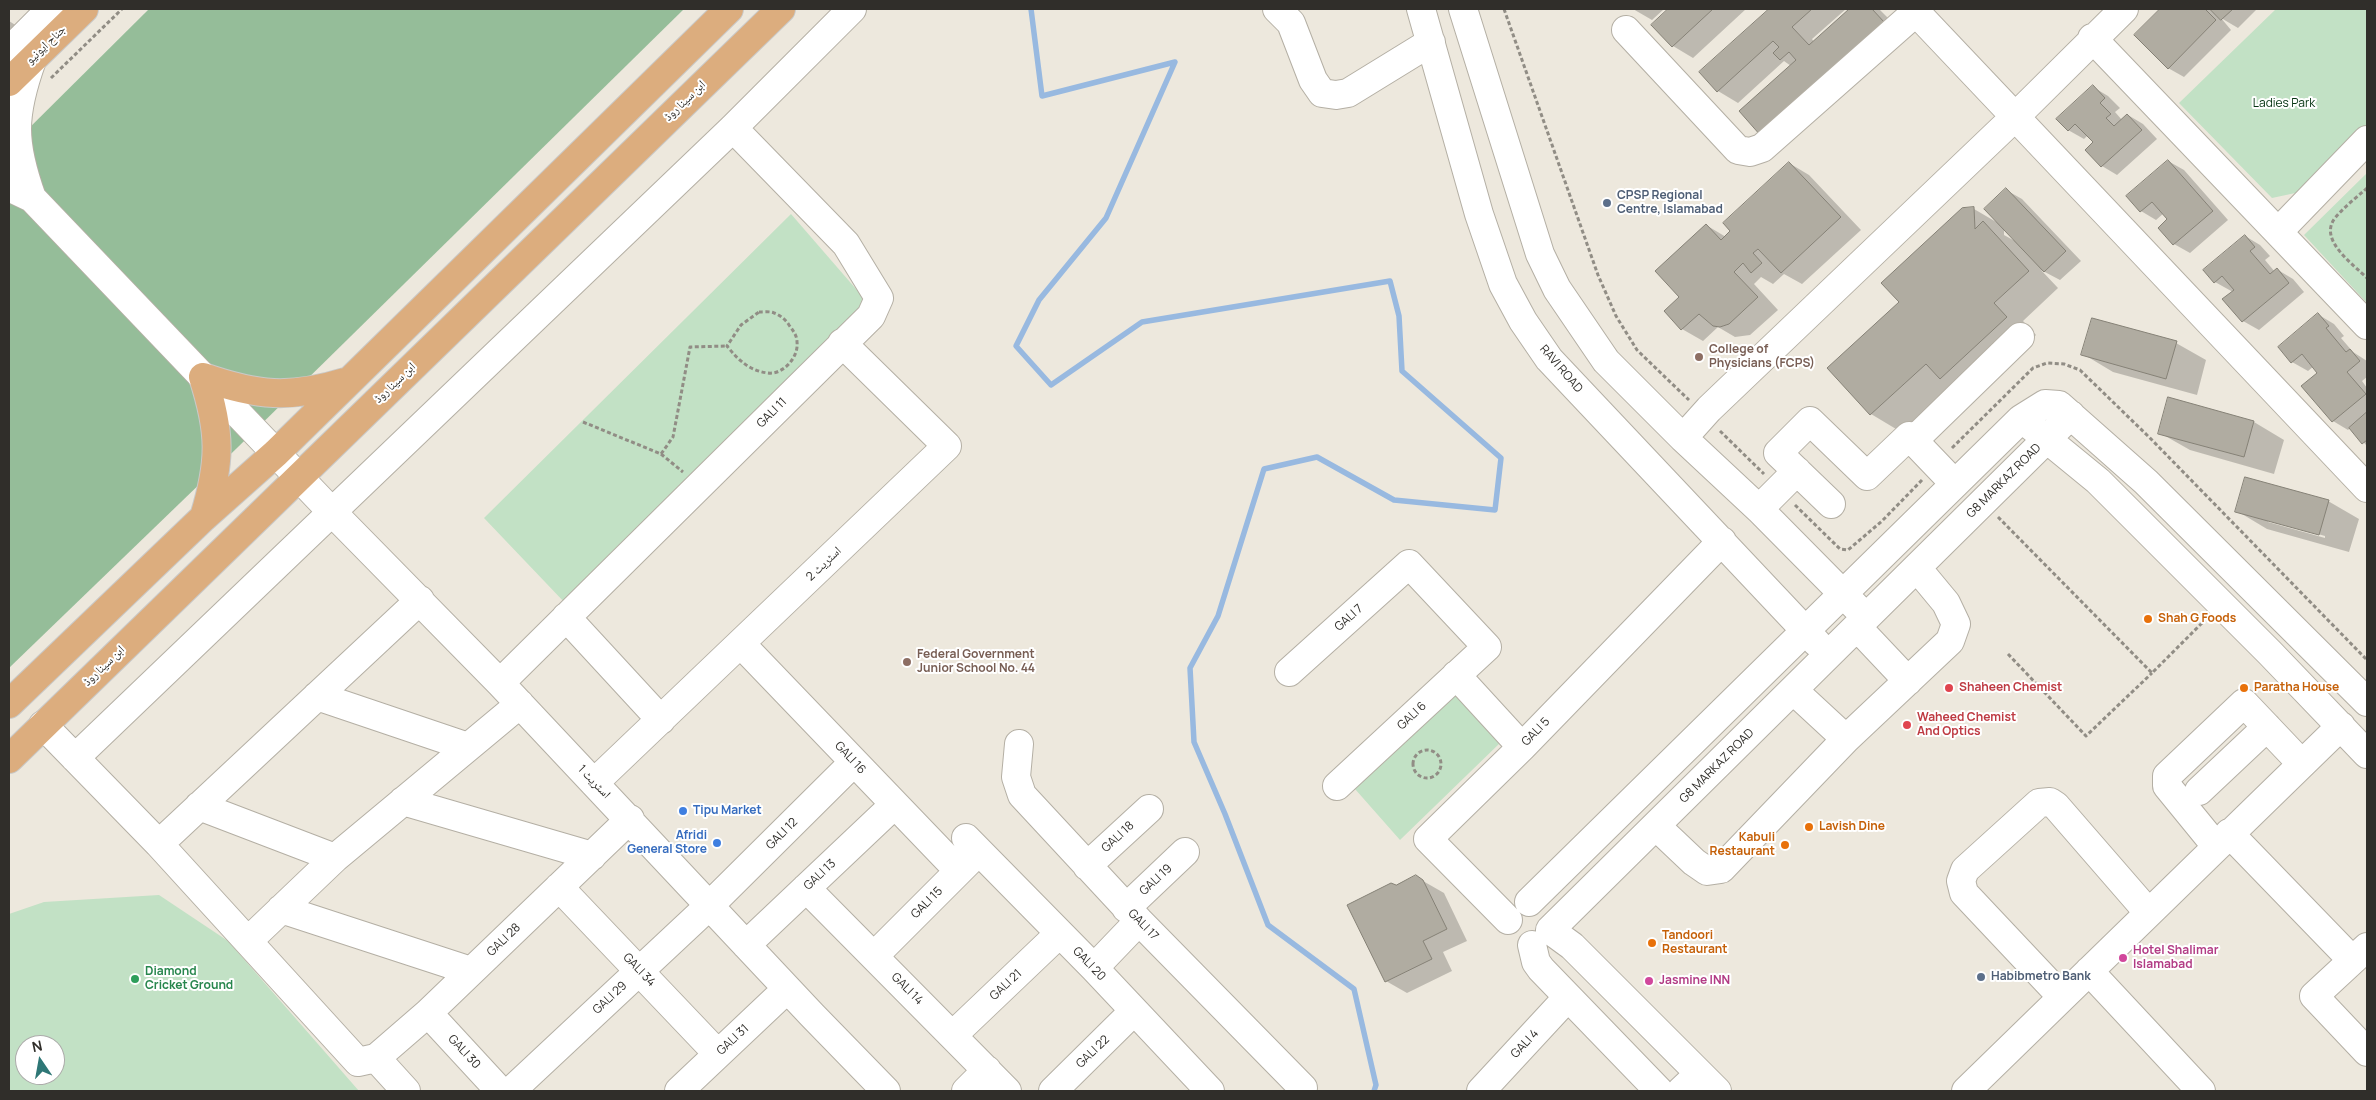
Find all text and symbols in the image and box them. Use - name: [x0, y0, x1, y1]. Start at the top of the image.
- street label: جناح ایونیو: [23, 22, 69, 68]
- street label: ابن سینا روڈ: [661, 78, 709, 124]
- park label: Ladies Park: [2253, 97, 2315, 111]
- place label: CPSP Regional Centre, Islamabad: [1617, 189, 1723, 217]
- marker: CPSP Regional Centre, Islamabad: [1601, 197, 1613, 209]
- street label: RAVI ROAD: [1536, 342, 1586, 396]
- place label: College of Physicians (FCPS): [1709, 343, 1815, 371]
- marker: College of Physicians (FCPS): [1693, 351, 1705, 363]
- street label: ابن سینا روڈ: [371, 360, 419, 406]
- street label: GALI 11: [754, 395, 790, 431]
- street label: G8 MARKAZ ROAD: [1964, 441, 2044, 521]
- street label: اسٹریٹ 2: [804, 544, 844, 584]
- street label: GALI 7: [1332, 602, 1366, 634]
- place label: Shah G Foods: [2158, 612, 2236, 626]
- marker: Shah G Foods: [2142, 613, 2154, 625]
- street label: ابن سینا روڈ: [80, 643, 128, 689]
- place label: Federal Government Junior School No. 44: [917, 648, 1035, 676]
- marker: Federal Government Junior School No. 44: [901, 656, 913, 668]
- place label: Shaheen Chemist: [1959, 681, 2062, 695]
- place label: Paratha House: [2254, 681, 2339, 695]
- marker: Shaheen Chemist: [1943, 682, 1955, 694]
- marker: Paratha House: [2238, 682, 2250, 694]
- street label: GALI 6: [1394, 699, 1430, 733]
- place label: Waheed Chemist And Optics: [1917, 711, 2016, 739]
- street label: GALI 5: [1519, 715, 1553, 749]
- marker: Waheed Chemist And Optics: [1901, 719, 1913, 731]
- street label: G8 MARKAZ ROAD: [1677, 726, 1757, 806]
- street label: GALI 16: [831, 739, 869, 777]
- street label: اسٹریٹ 1: [575, 762, 613, 802]
- place label: Tipu Market: [693, 804, 762, 818]
- marker: Tipu Market: [677, 805, 689, 817]
- street label: GALI 12: [763, 815, 801, 853]
- street label: GALI 18: [1099, 819, 1137, 855]
- place label: Lavish Dine: [1819, 820, 1885, 834]
- marker: Lavish Dine: [1803, 821, 1815, 833]
- place label: Afridi General Store: [627, 829, 707, 857]
- place label: Kabuli Restaurant: [1709, 831, 1775, 859]
- marker: Afridi General Store: [711, 837, 723, 849]
- marker: Kabuli Restaurant: [1779, 839, 1791, 851]
- street label: GALI 13: [801, 857, 839, 893]
- street label: GALI 19: [1137, 861, 1175, 899]
- street label: GALI 15: [908, 884, 946, 922]
- street label: GALI 17: [1125, 906, 1161, 944]
- street label: GALI 28: [484, 921, 524, 959]
- place label: Tandoori Restaurant: [1662, 929, 1728, 957]
- marker: Tandoori Restaurant: [1646, 937, 1658, 949]
- street label: GALI 20: [1069, 944, 1109, 984]
- place label: Hotel Shalimar Islamabad: [2133, 944, 2218, 972]
- street label: GALI 34: [620, 950, 658, 990]
- marker: Hotel Shalimar Islamabad: [2117, 952, 2129, 964]
- place label: Diamond Cricket Ground: [145, 965, 233, 993]
- street label: GALI 21: [987, 967, 1025, 1003]
- street label: GALI 14: [888, 970, 926, 1008]
- place label: Habibmetro Bank: [1991, 970, 2091, 984]
- marker: Habibmetro Bank: [1975, 971, 1987, 983]
- marker: Diamond Cricket Ground: [129, 973, 141, 985]
- place label: Jasmine INN: [1659, 974, 1730, 988]
- marker: Jasmine INN: [1643, 975, 1655, 987]
- street label: GALI 29: [590, 979, 630, 1017]
- street label: GALI 31: [714, 1022, 752, 1058]
- street label: GALI 4: [1508, 1027, 1542, 1061]
- street label: GALI 30: [445, 1032, 483, 1072]
- street label: GALI 22: [1073, 1033, 1113, 1071]
- north arrow: [15, 1035, 65, 1085]
- text: N: [30, 1035, 44, 1056]

